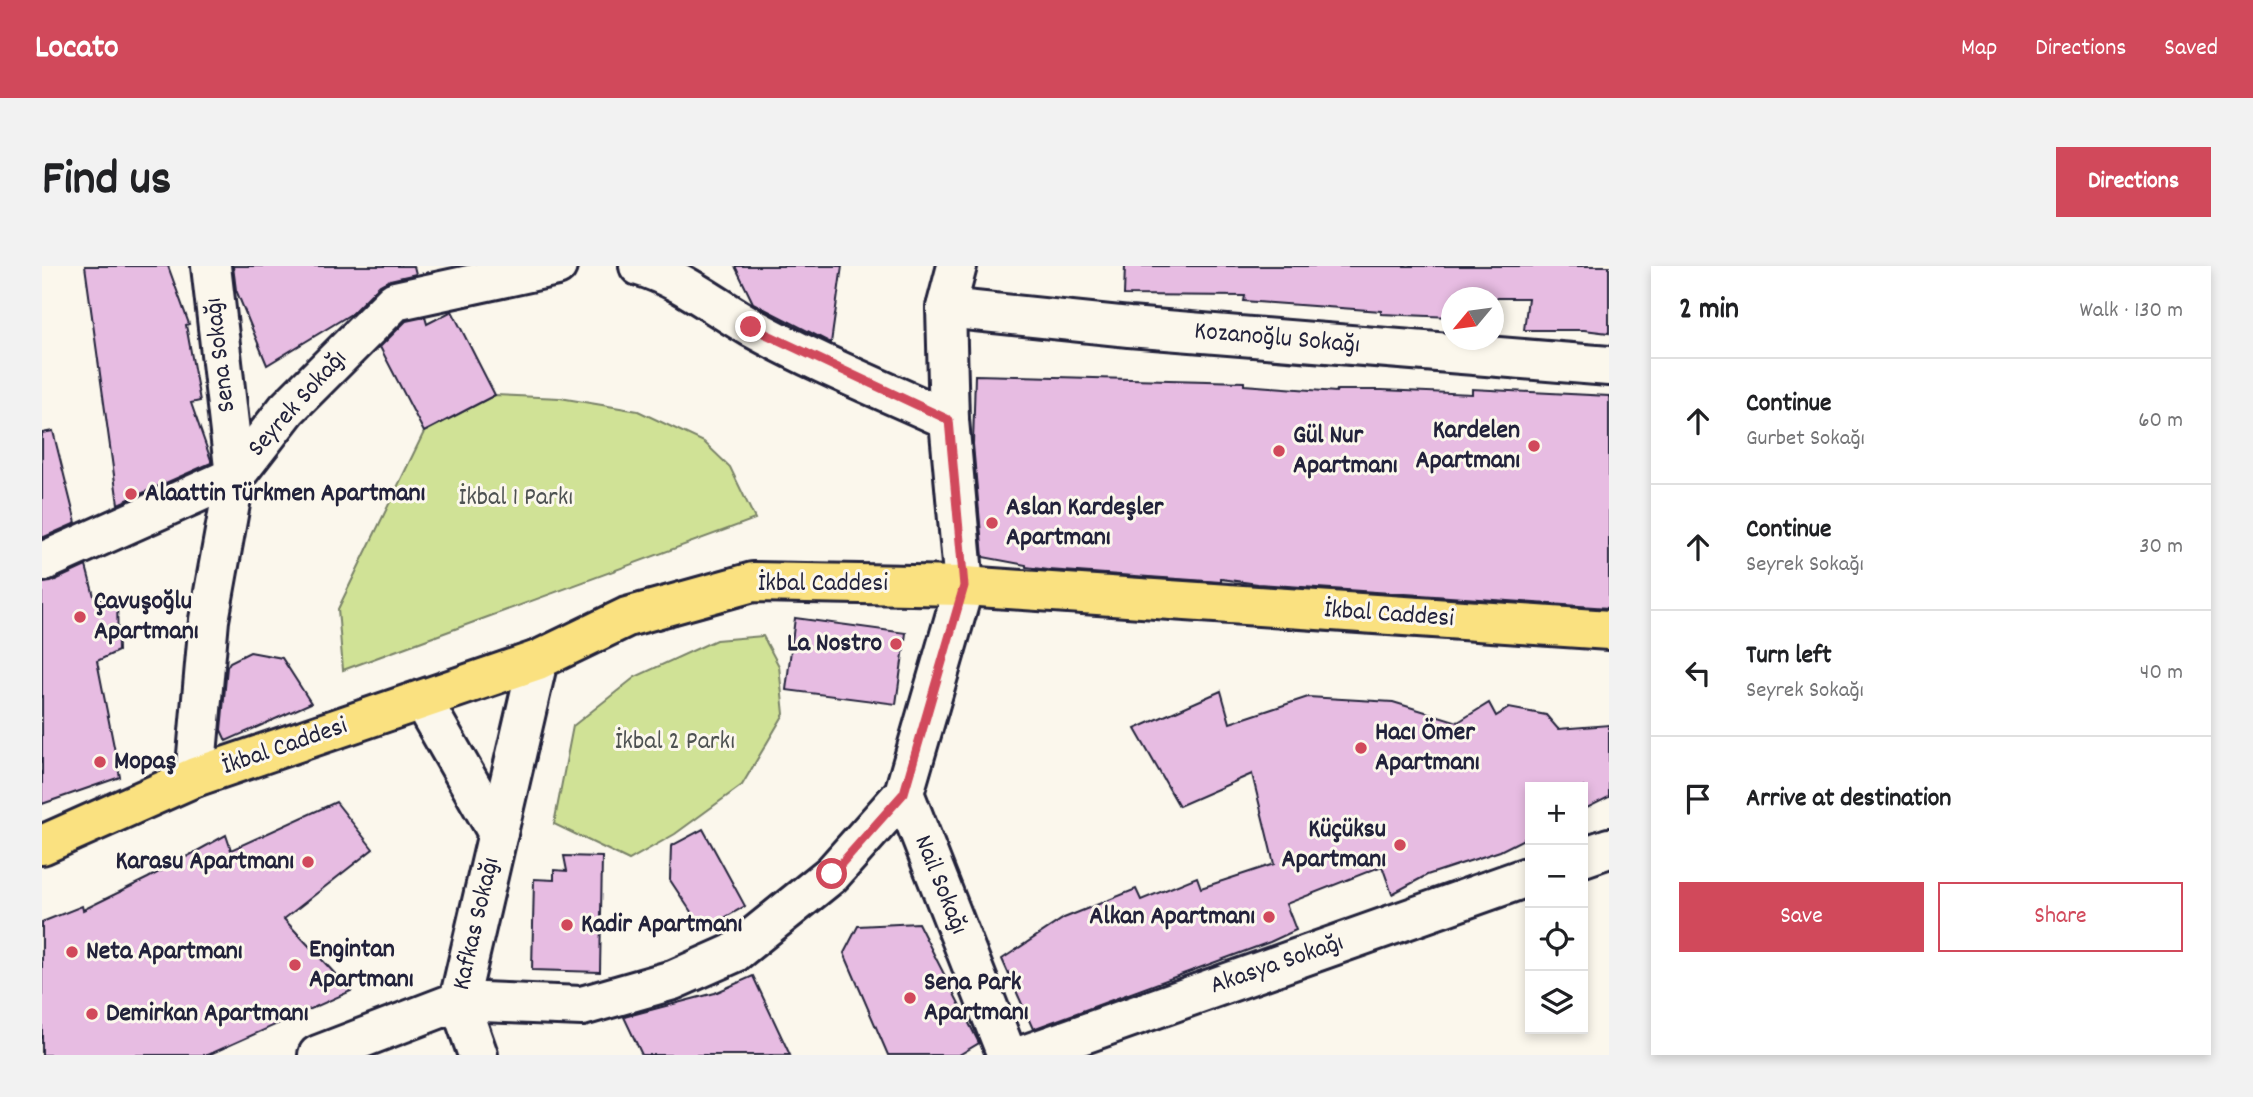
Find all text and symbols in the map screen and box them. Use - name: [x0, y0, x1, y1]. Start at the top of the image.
- text: Locato: [35, 26, 119, 73]
- text: Map: [1961, 32, 1997, 66]
- text: Directions: [2035, 32, 2126, 66]
- text: Saved: [2164, 32, 2218, 66]
- text: Find us: [42, 147, 171, 217]
- button: Directions: [2056, 147, 2211, 217]
- north arrow: [1441, 287, 1504, 350]
- text: 2 min: [1679, 290, 1739, 333]
- text: Walk · 130 m: [2079, 295, 2183, 328]
- street label: Sena Sokağı: [196, 296, 246, 414]
- route end: [735, 311, 766, 342]
- street label: Kozanoğlu Sokağı: [1193, 313, 1361, 365]
- street label: Seyrek Sokağı: [240, 342, 356, 466]
- text: Continue: [1746, 386, 1831, 423]
- icon: ahead: [1679, 402, 1717, 440]
- text: 60 m: [2138, 405, 2183, 438]
- place label: Kardelen Apartmanı: [1416, 413, 1520, 480]
- place label: Gül Nur Apartmanı: [1293, 418, 1397, 485]
- text: Gurbet Sokağı: [1746, 423, 1865, 456]
- marker: Kardelen Apartmanı: [1526, 438, 1542, 454]
- marker: Gül Nur Apartmanı: [1271, 443, 1287, 459]
- place label: Alaattin Türkmen Apartmanı: [145, 476, 425, 513]
- park label: İkbal 1 Parkı: [459, 480, 573, 517]
- marker: Alaattin Türkmen Apartmanı: [123, 486, 139, 502]
- place label: Aslan Kardeşler Apartmanı: [1006, 490, 1164, 557]
- text: Continue: [1746, 512, 1831, 549]
- marker: Aslan Kardeşler Apartmanı: [984, 515, 1000, 531]
- icon: ahead: [1679, 528, 1717, 566]
- text: 30 m: [2139, 531, 2183, 564]
- text: Seyrek Sokağı: [1746, 549, 1864, 582]
- street label: İkbal Caddesi: [758, 566, 888, 603]
- place label: Çavuşoğlu Apartmanı: [94, 584, 198, 651]
- street label: İkbal Caddesi: [1323, 592, 1455, 638]
- marker: Çavuşoğlu Apartmanı: [72, 609, 88, 625]
- place label: La Nostro: [787, 626, 882, 663]
- marker: La Nostro: [888, 636, 904, 652]
- text: Turn left: [1746, 638, 1832, 675]
- icon: left: [1679, 654, 1717, 692]
- text: 40 m: [2140, 657, 2183, 690]
- text: Seyrek Sokağı: [1746, 675, 1864, 708]
- street label: İkbal Caddesi: [217, 708, 353, 786]
- place label: Hacı Ömer Apartmanı: [1375, 715, 1479, 782]
- park label: İkbal 2 Parkı: [615, 724, 735, 761]
- marker: Hacı Ömer Apartmanı: [1353, 740, 1369, 756]
- place label: Mopaş: [114, 744, 176, 781]
- marker: Mopaş: [92, 754, 108, 770]
- icon: arrive: [1679, 780, 1717, 818]
- text: Arrive at destination: [1746, 781, 1951, 818]
- map controls: [1525, 782, 1588, 1034]
- button: +: [1525, 782, 1588, 845]
- place label: Küçüksu Apartmanı: [1282, 812, 1386, 879]
- street label: Nail Sokağı: [903, 830, 977, 940]
- marker: Küçüksu Apartmanı: [1392, 837, 1408, 853]
- place label: Karasu Apartmanı: [115, 844, 294, 881]
- button: −: [1525, 845, 1588, 908]
- marker: Karasu Apartmanı: [300, 854, 316, 870]
- street label: Kafkas Sokağı: [444, 854, 510, 994]
- route start: [816, 858, 847, 889]
- button: Save: [1679, 882, 1924, 952]
- button: Share: [1938, 882, 2183, 952]
- place label: Alkan Apartmanı: [1089, 899, 1255, 936]
- place label: Kadir Apartmanı: [581, 907, 742, 944]
- button: locate: [1525, 908, 1588, 971]
- marker: Alkan Apartmanı: [1261, 909, 1277, 925]
- marker: Kadir Apartmanı: [559, 917, 575, 933]
- street label: Akasya Sokağı: [1205, 925, 1349, 1005]
- place label: Engintan Apartmanı: [309, 932, 413, 999]
- place label: Neta Apartmanı: [86, 934, 243, 971]
- marker: Neta Apartmanı: [64, 944, 80, 960]
- marker: Engintan Apartmanı: [287, 957, 303, 973]
- place label: Sena Park Apartmanı: [924, 965, 1028, 1032]
- button: layers: [1525, 971, 1588, 1034]
- marker: Sena Park Apartmanı: [902, 990, 918, 1006]
- place label: Demirkan Apartmanı: [106, 996, 308, 1033]
- marker: Demirkan Apartmanı: [84, 1006, 100, 1022]

